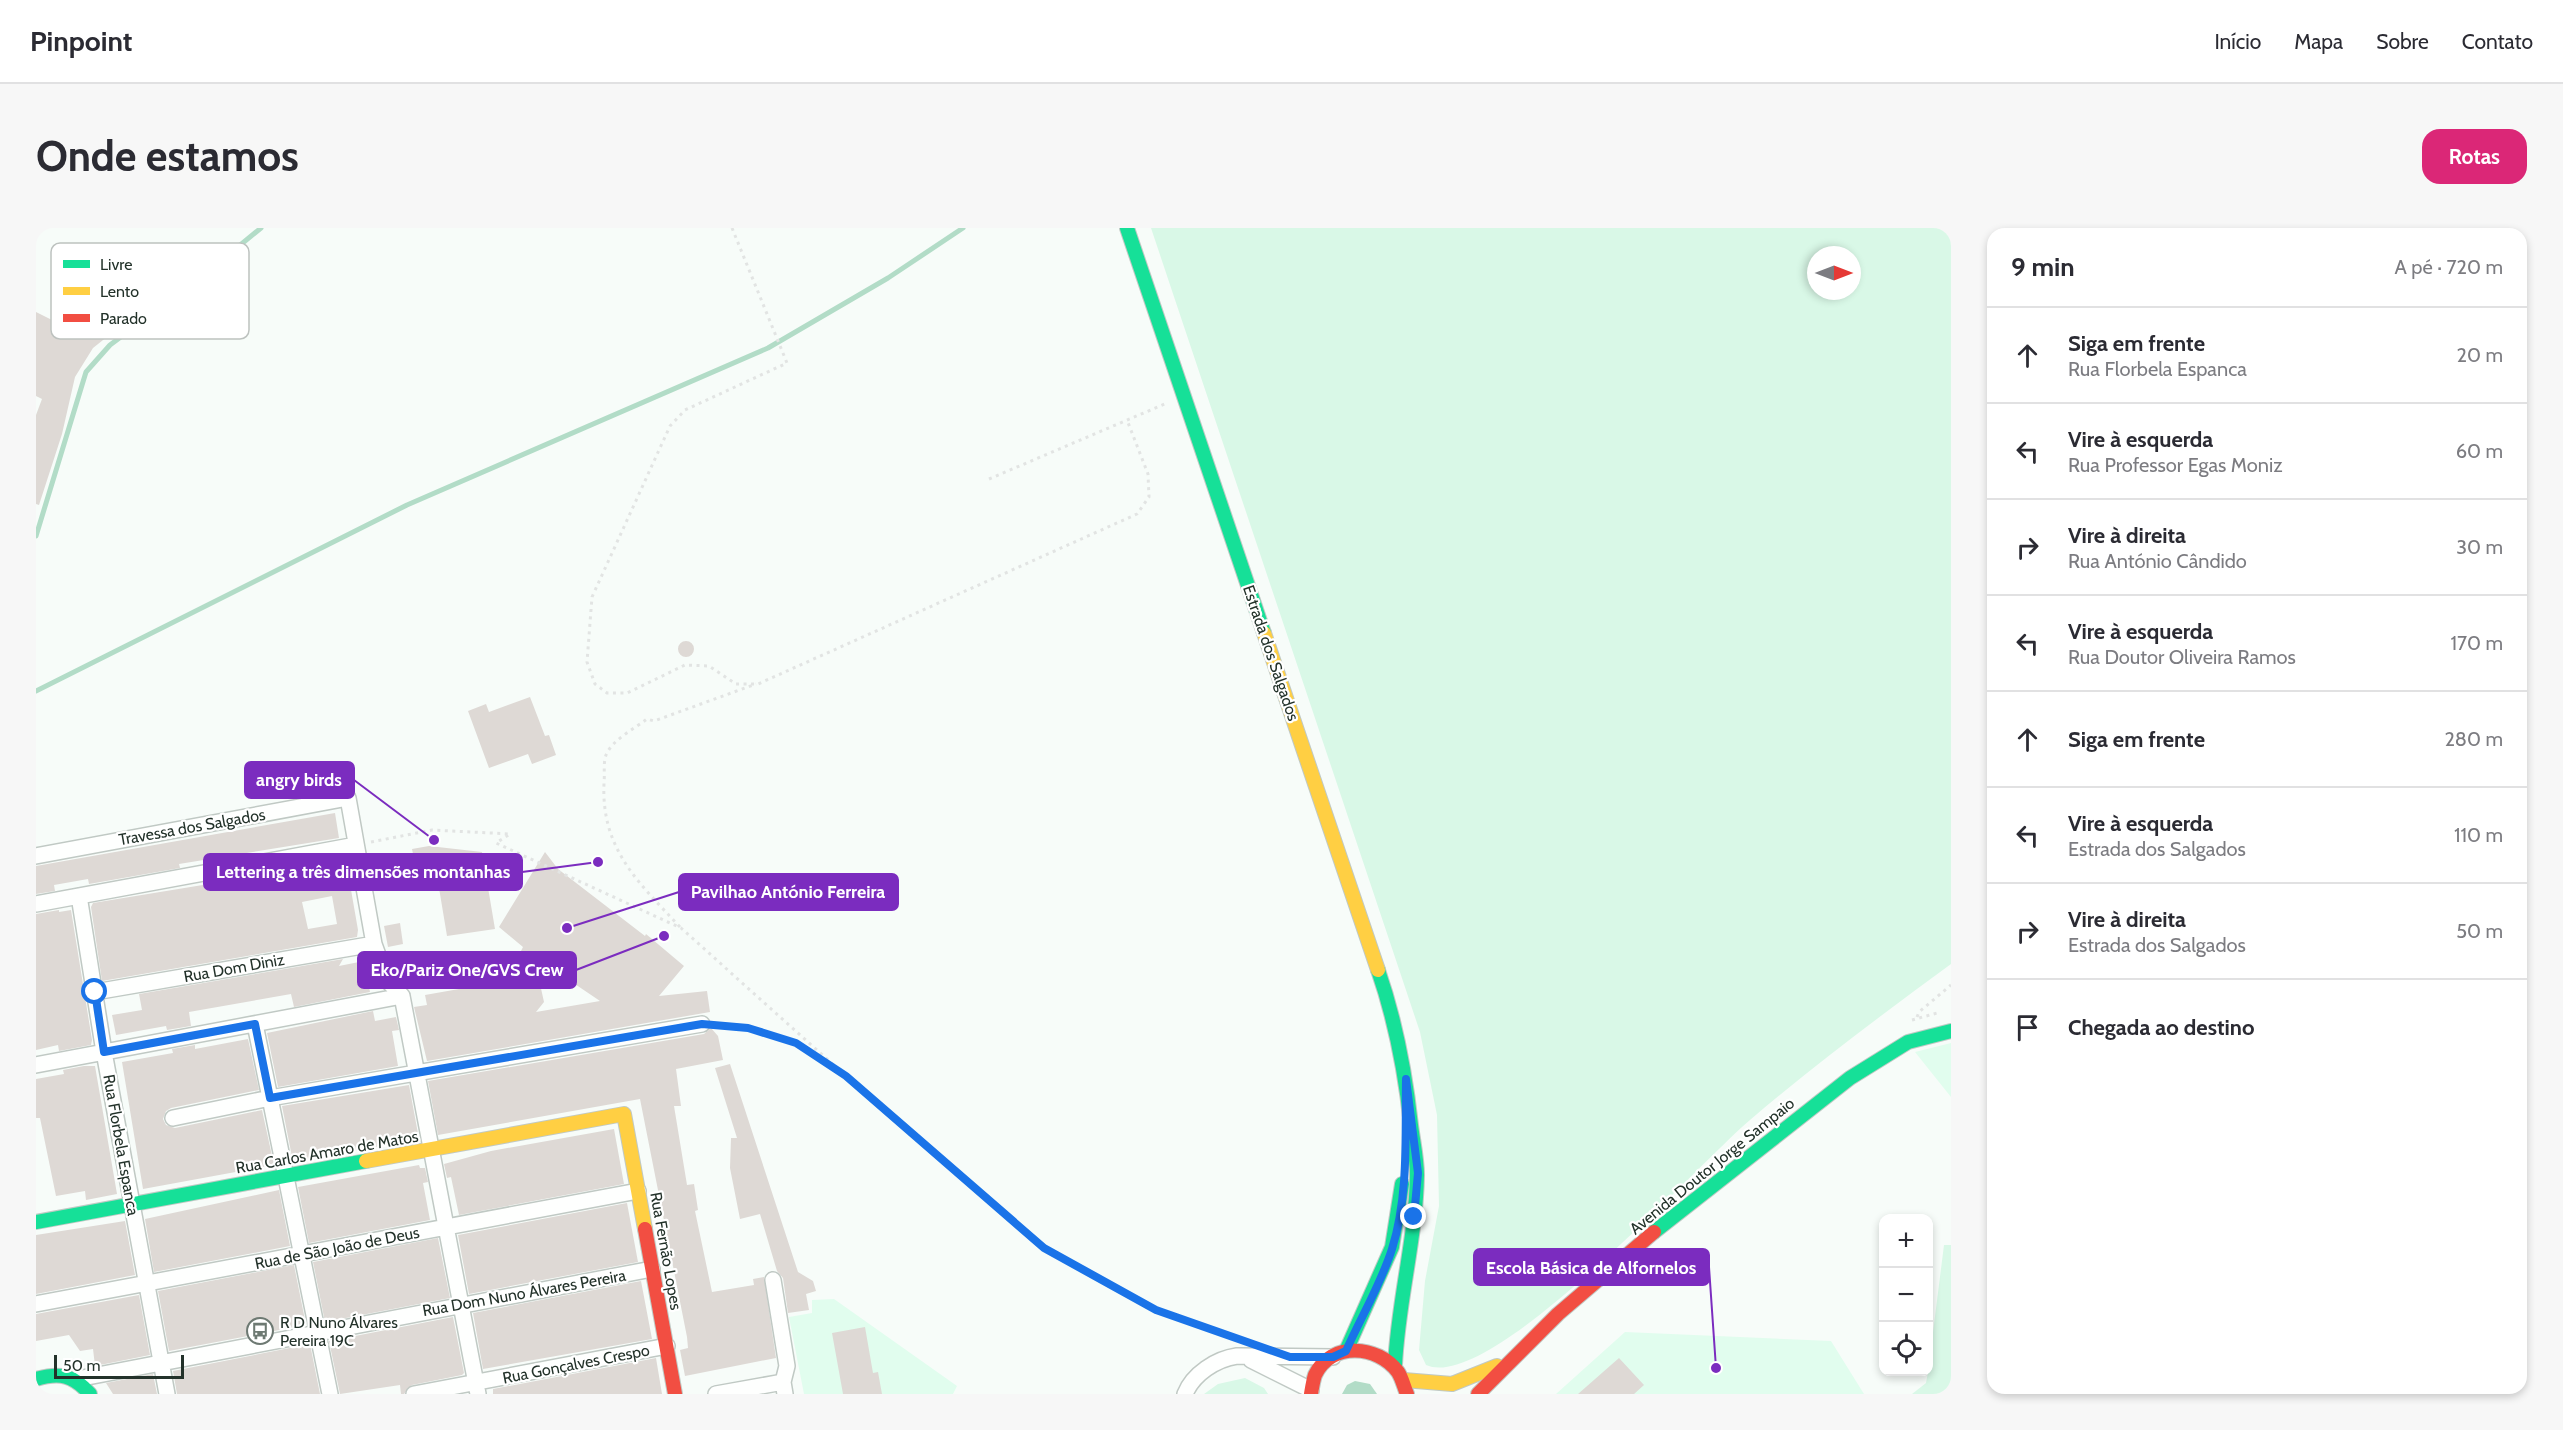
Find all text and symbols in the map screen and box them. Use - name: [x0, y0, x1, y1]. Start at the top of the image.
- text: Pinpoint: [30, 24, 132, 58]
- text: Início: [2214, 29, 2261, 54]
- text: Mapa: [2294, 29, 2343, 54]
- text: Sobre: [2376, 29, 2429, 54]
- text: Contato: [2462, 29, 2533, 54]
- button: Rotas: [2422, 129, 2527, 184]
- text: Onde estamos: [36, 130, 299, 182]
- legend: [51, 243, 249, 339]
- north arrow: [1807, 246, 1861, 300]
- text: 9 min: [2011, 251, 2075, 283]
- text: Livre: [100, 255, 132, 274]
- text: A pé · 720 m: [2395, 255, 2503, 279]
- text: Lento: [100, 282, 139, 301]
- text: Parado: [100, 309, 147, 328]
- text: Siga em frente: [2068, 330, 2205, 357]
- icon: ahead: [2011, 339, 2044, 372]
- text: 20 m: [2457, 343, 2503, 367]
- text: Rua Florbela Espanca: [2068, 357, 2247, 381]
- text: Vire à esquerda: [2068, 426, 2213, 453]
- icon: left: [2011, 435, 2044, 468]
- text: 60 m: [2456, 439, 2503, 463]
- text: Rua Professor Egas Moniz: [2068, 453, 2283, 477]
- text: Vire à direita: [2068, 522, 2186, 549]
- icon: right: [2011, 531, 2044, 564]
- text: 30 m: [2456, 535, 2503, 559]
- text: Rua António Cândido: [2068, 549, 2247, 573]
- street label: Estrada dos Salgados: [1239, 583, 1303, 724]
- text: Vire à esquerda: [2068, 618, 2213, 645]
- icon: left: [2011, 627, 2044, 660]
- text: 170 m: [2451, 631, 2503, 655]
- text: Rua Doutor Oliveira Ramos: [2068, 645, 2296, 669]
- icon: ahead: [2011, 723, 2044, 756]
- text: Siga em frente: [2068, 726, 2205, 753]
- text: 280 m: [2444, 727, 2503, 751]
- callout: angry birds: [245, 762, 354, 798]
- text: angry birds: [256, 769, 342, 791]
- street label: Travessa dos Salgados: [117, 805, 267, 849]
- text: Vire à esquerda: [2068, 810, 2213, 837]
- icon: left: [2011, 819, 2044, 852]
- text: 110 m: [2454, 823, 2503, 847]
- text: Estrada dos Salgados: [2068, 837, 2246, 861]
- callout: Lettering a três dimensões montanhas: [204, 854, 522, 890]
- text: Lettering a três dimensões montanhas: [216, 861, 511, 883]
- callout: Pavilhao António Ferreira: [679, 874, 898, 910]
- text: Pavilhao António Ferreira: [691, 881, 885, 903]
- text: Vire à direita: [2068, 906, 2186, 933]
- icon: right: [2011, 915, 2044, 948]
- text: 50 m: [2456, 919, 2503, 943]
- text: Estrada dos Salgados: [2068, 933, 2246, 957]
- street label: Rua Dom Diniz: [182, 950, 286, 986]
- callout: Eko/Pariz One/GVS Crew: [358, 952, 576, 988]
- text: Eko/Pariz One/GVS Crew: [370, 959, 564, 981]
- route start: [81, 978, 107, 1004]
- icon: arrive: [2011, 1011, 2044, 1044]
- text: Chegada ao destino: [2068, 1014, 2254, 1041]
- street label: Rua Florbela Espanca: [99, 1073, 143, 1217]
- street label: Avenida Doutor Jorge Sampaio: [1626, 1094, 1798, 1238]
- street label: Rua Carlos Amaro de Matos: [234, 1127, 420, 1177]
- street label: Rua Fernão Lopes: [646, 1191, 686, 1312]
- route end: [1400, 1203, 1426, 1229]
- map controls: [1879, 1214, 1933, 1376]
- button: +: [1879, 1214, 1933, 1268]
- street label: Rua de São João de Deus: [253, 1223, 421, 1273]
- callout: Escola Básica de Alfornelos: [1474, 1249, 1709, 1285]
- text: Escola Básica de Alfornelos: [1486, 1257, 1697, 1279]
- street label: Rua Dom Nuno Álvares Pereira: [421, 1266, 628, 1320]
- button: −: [1879, 1268, 1933, 1322]
- place label: R D Nuno Álvares Pereira 19C: [280, 1313, 398, 1350]
- bus stop icon: R D Nuno Álvares Pereira 19C: [245, 1316, 275, 1346]
- button: locate: [1879, 1322, 1933, 1376]
- street label: Rua Gonçalves Crespo: [501, 1340, 651, 1388]
- scale bar: [54, 1352, 184, 1380]
- text: 50 m: [63, 1356, 100, 1375]

